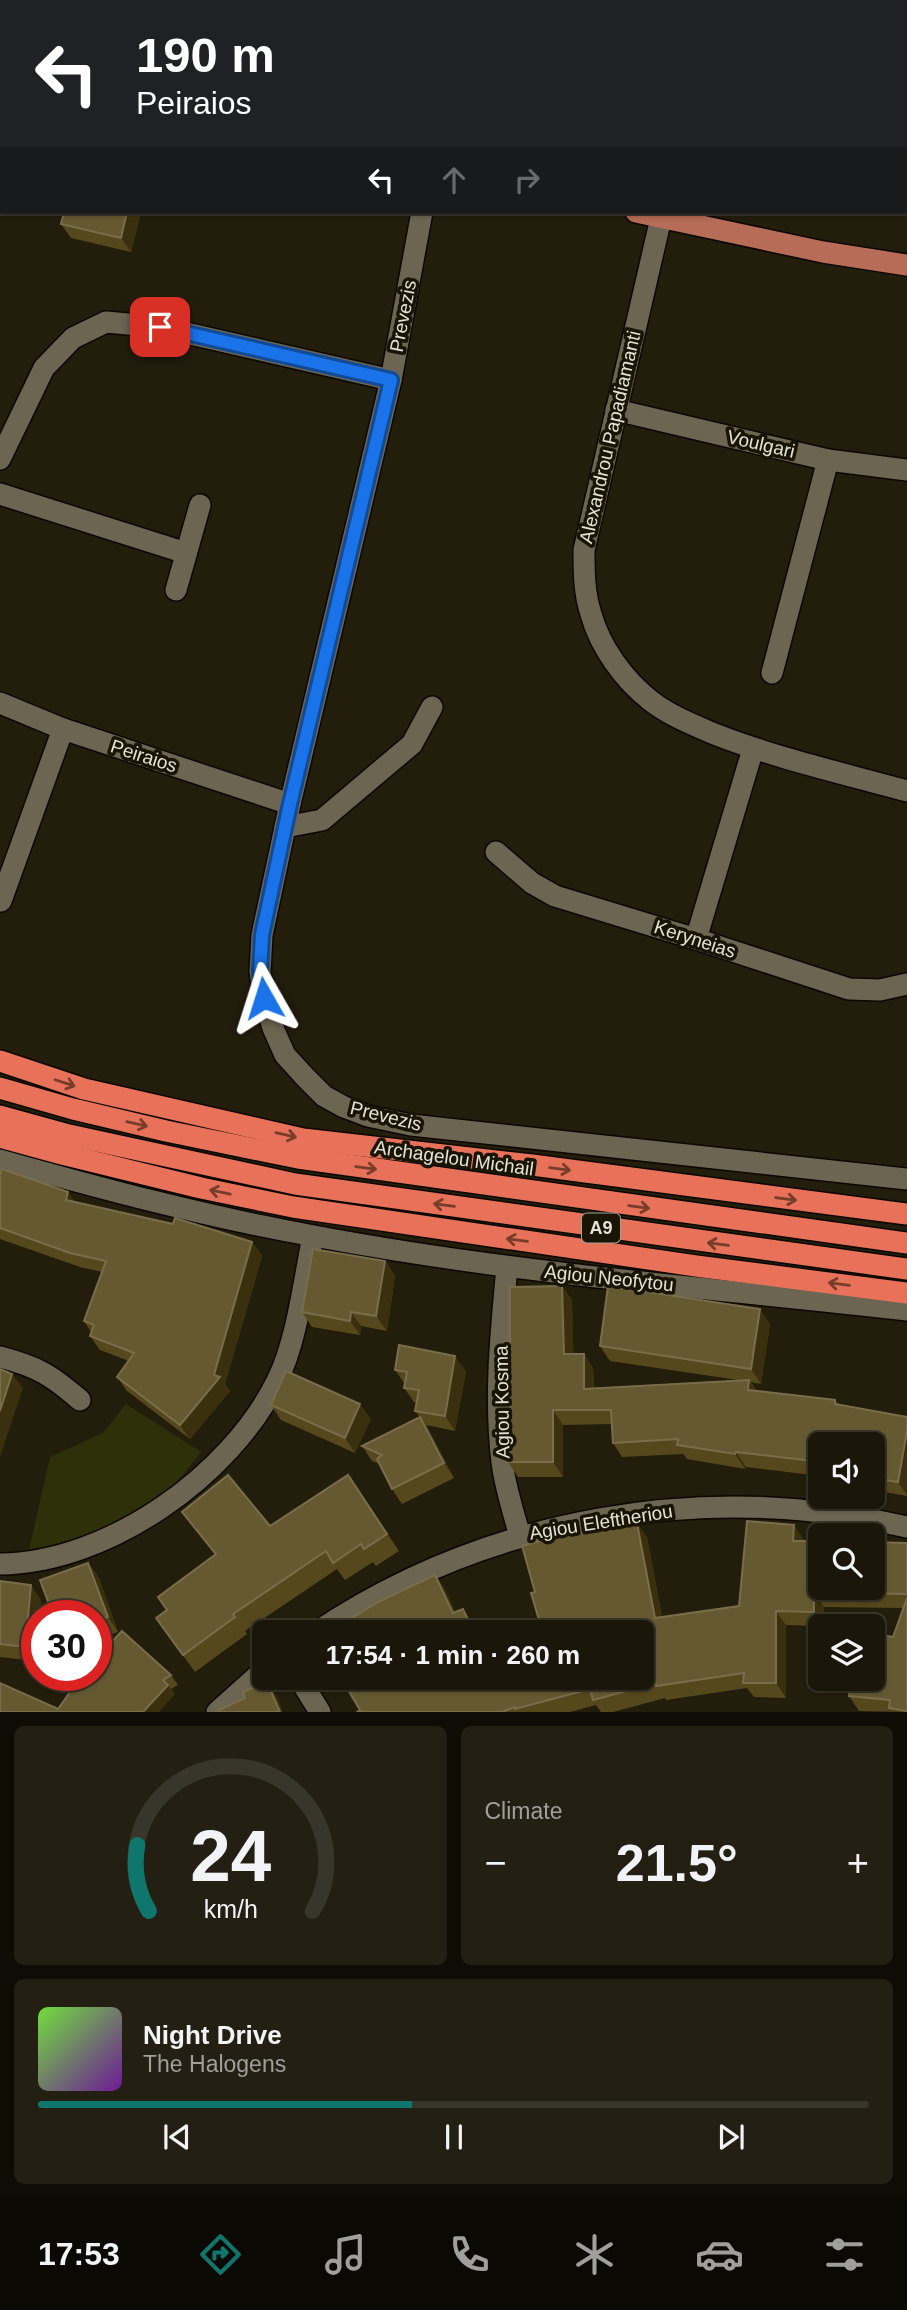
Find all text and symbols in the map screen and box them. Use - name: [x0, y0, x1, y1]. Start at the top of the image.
- icon: left: [21, 28, 112, 119]
- text: 190 m: [136, 28, 275, 82]
- text: Peiraios: [136, 85, 252, 121]
- icon: left: [362, 161, 400, 199]
- icon: ahead: [435, 161, 473, 199]
- icon: right: [508, 161, 546, 199]
- street label: Prevezis: [386, 278, 420, 354]
- pin: [130, 297, 190, 357]
- icon: arrive: [141, 308, 179, 346]
- street label: Alexandrou Papadiamanti: [575, 329, 645, 545]
- street label: Voulgari: [725, 426, 797, 462]
- street label: Peiraios: [108, 735, 180, 777]
- street label: Keryneias: [652, 916, 738, 962]
- position arrow: [227, 961, 301, 1035]
- one-way arrow: [53, 1078, 75, 1090]
- street label: Prevezis: [348, 1097, 424, 1135]
- one-way arrow: [125, 1118, 148, 1132]
- one-way arrow: [274, 1129, 297, 1143]
- street label: Archagelou Michail: [373, 1136, 535, 1180]
- one-way arrow: [354, 1162, 377, 1175]
- one-way arrow: [549, 1162, 571, 1175]
- one-way arrow: [209, 1184, 232, 1198]
- one-way arrow: [774, 1193, 797, 1206]
- one-way arrow: [433, 1198, 456, 1211]
- one-way arrow: [628, 1201, 650, 1214]
- road number: A9: [582, 1213, 620, 1242]
- one-way arrow: [506, 1233, 529, 1246]
- one-way arrow: [707, 1237, 730, 1250]
- street label: Agiou Neofytou: [543, 1261, 675, 1295]
- one-way arrow: [828, 1278, 851, 1291]
- street label: Agiou Kosma: [491, 1345, 513, 1459]
- map controls: [808, 1432, 885, 1691]
- button: sound: [808, 1432, 885, 1509]
- street label: Agiou Eleftheriou: [528, 1500, 674, 1544]
- button: search: [808, 1523, 885, 1600]
- speed limit sign: 30: [21, 1600, 112, 1691]
- button: layers: [808, 1614, 885, 1691]
- text: 17:54 · 1 min · 260 m: [326, 1640, 580, 1670]
- text: Climate: [485, 1798, 562, 1824]
- text: 24: [190, 1816, 271, 1897]
- text: 21.5°: [616, 1834, 738, 1892]
- text: −: [485, 1842, 507, 1884]
- text: +: [847, 1842, 869, 1884]
- text: km/h: [203, 1895, 257, 1923]
- text: Night Drive: [143, 2020, 282, 2050]
- text: The Halogens: [143, 2051, 286, 2077]
- icon: previous: [158, 2118, 196, 2156]
- icon: pause: [435, 2118, 473, 2156]
- icon: next: [712, 2118, 750, 2156]
- icon: directions: [196, 2230, 245, 2279]
- icon: music: [321, 2230, 370, 2279]
- icon: phone: [445, 2230, 494, 2279]
- icon: climate: [570, 2230, 619, 2279]
- icon: car: [695, 2230, 744, 2279]
- icon: filters: [820, 2230, 869, 2279]
- text: 17:53: [38, 2236, 120, 2272]

